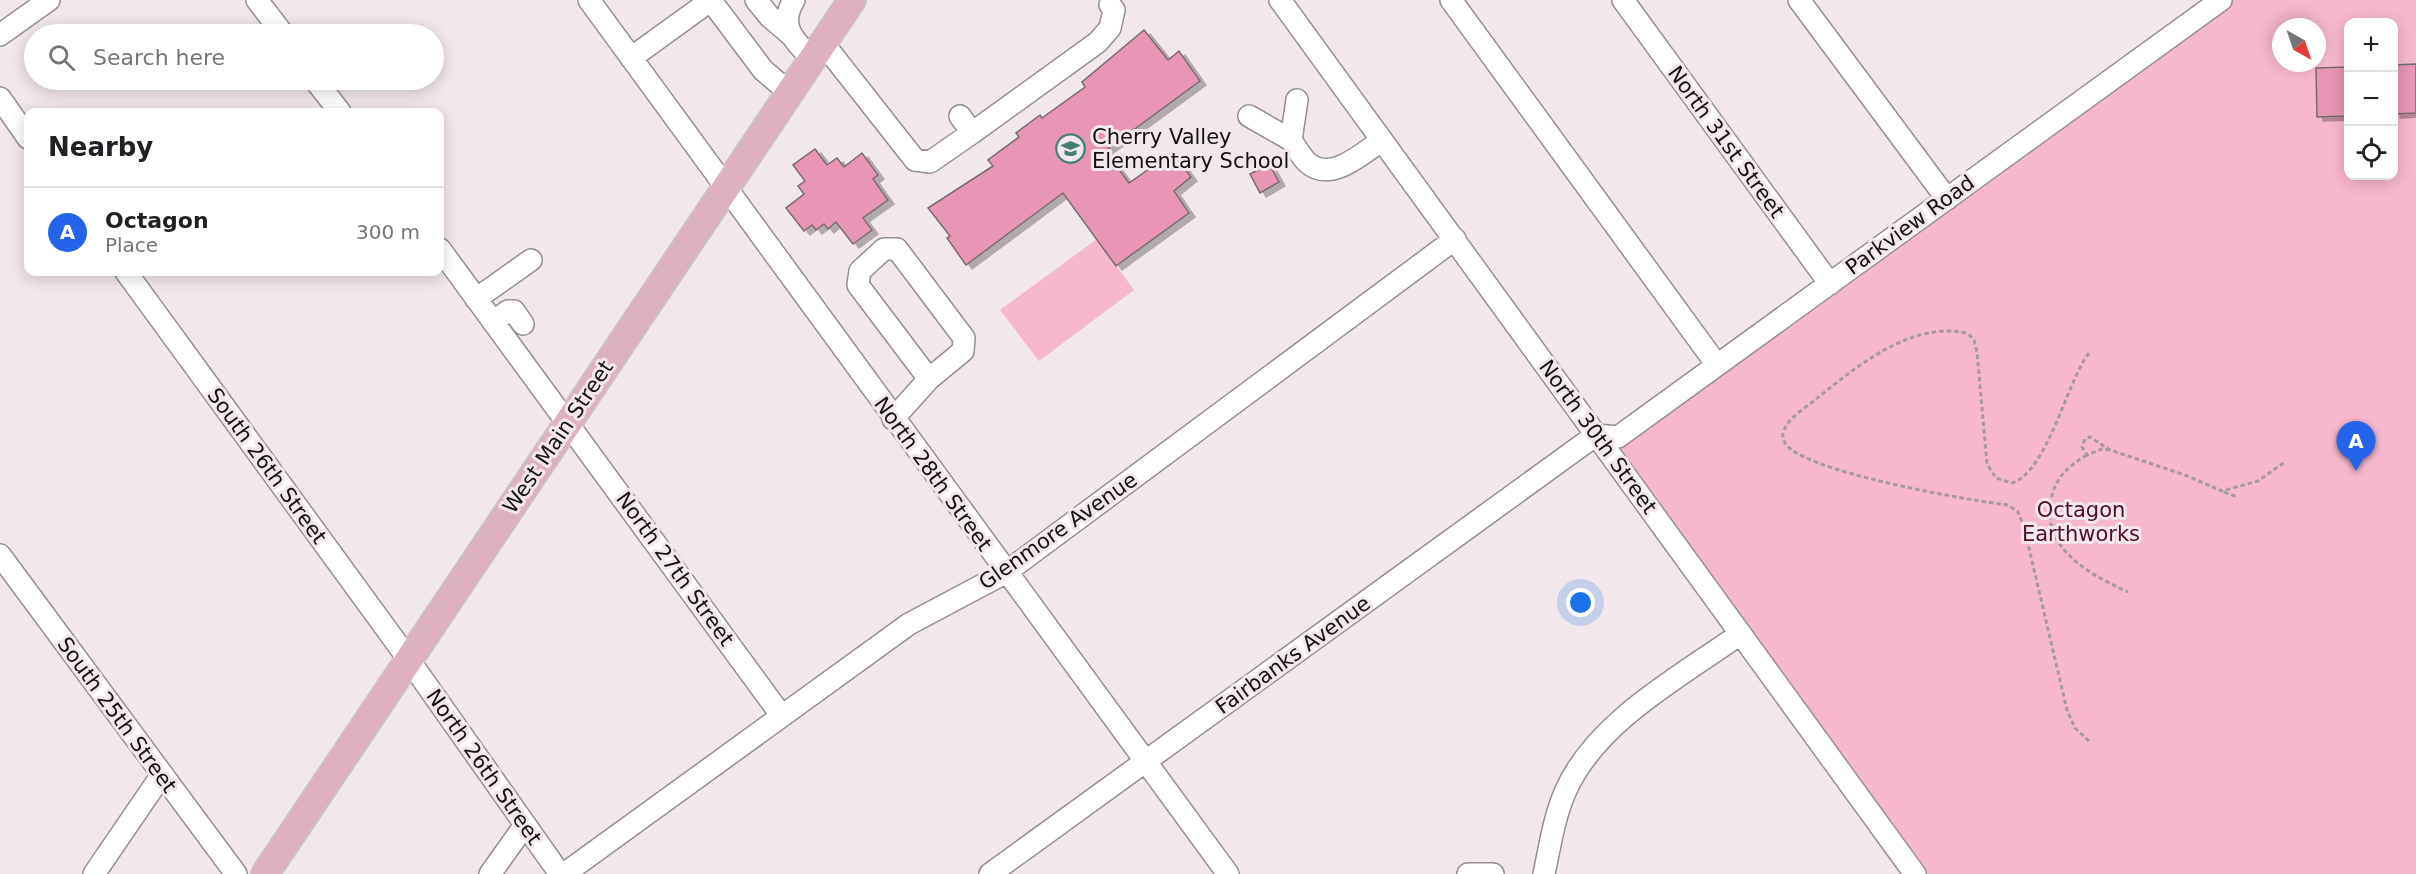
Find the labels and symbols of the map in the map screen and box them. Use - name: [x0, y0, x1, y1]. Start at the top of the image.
- north arrow: [2272, 18, 2326, 72]
- street label: North 31st Street: [1663, 61, 1789, 223]
- place label: Cherry Valley Elementary School: [1092, 125, 1289, 173]
- school or university icon: Cherry Valley Elementary School: [1055, 133, 1087, 165]
- street label: Parkview Road: [1841, 170, 1979, 280]
- street label: North 30th Street: [1534, 355, 1662, 519]
- street label: West Main Street: [498, 356, 618, 518]
- street label: South 26th Street: [202, 384, 332, 548]
- street label: North 28th Street: [869, 392, 997, 556]
- pin: A: [2336, 422, 2376, 471]
- street label: Glenmore Avenue: [974, 467, 1142, 595]
- street label: North 27th Street: [611, 487, 739, 651]
- park label: Octagon Earthworks: [2022, 498, 2140, 546]
- your location: [1566, 588, 1595, 617]
- street label: Fairbanks Avenue: [1211, 591, 1375, 719]
- street label: South 25th Street: [52, 633, 182, 797]
- street label: North 26th Street: [421, 685, 547, 849]

